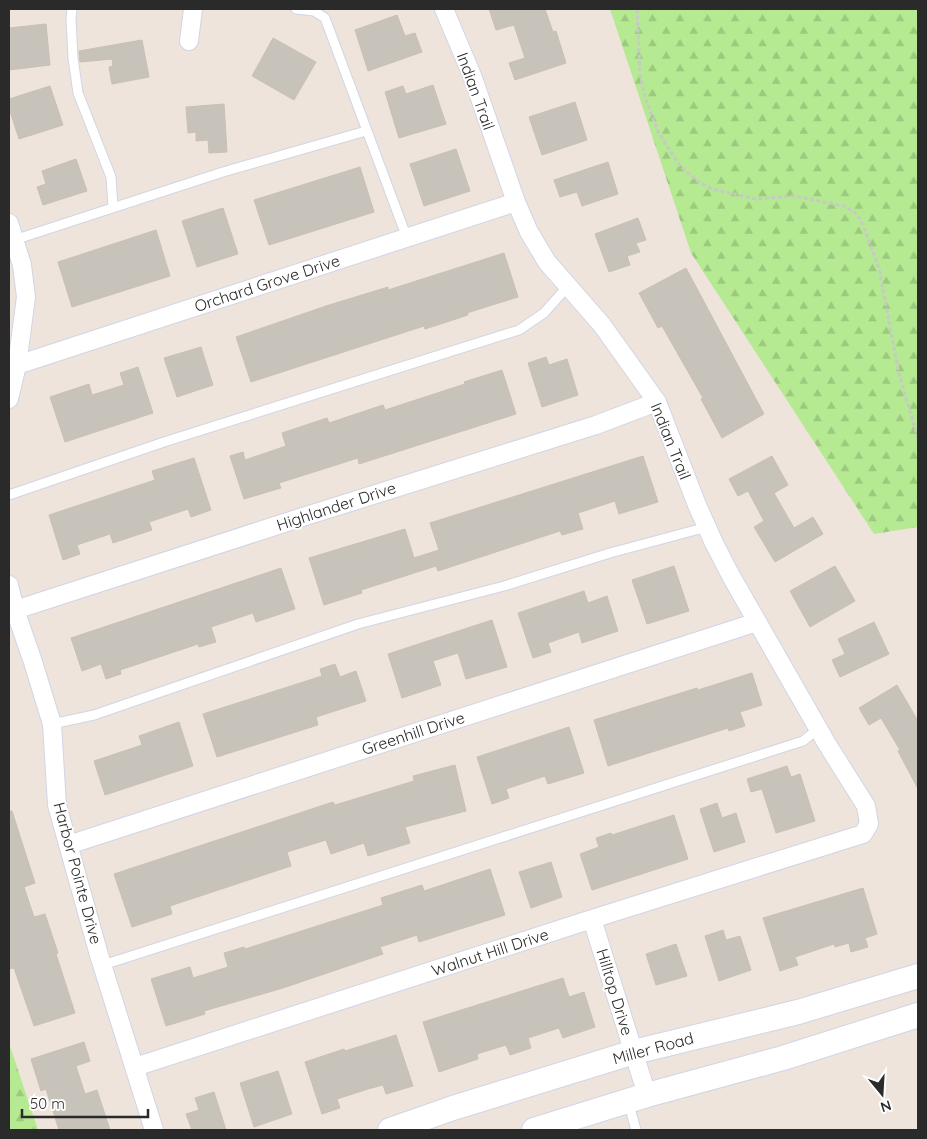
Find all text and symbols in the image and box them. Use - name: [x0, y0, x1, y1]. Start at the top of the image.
- street label: Indian Trail: [453, 49, 499, 133]
- street label: Orchard Grove Drive: [192, 250, 342, 316]
- street label: Indian Trail: [647, 400, 695, 482]
- street label: Highlander Drive: [274, 477, 398, 535]
- street label: Greenhill Drive: [359, 707, 467, 759]
- street label: Harbor Pointe Drive: [49, 800, 107, 946]
- street label: Walnut Hill Drive: [429, 924, 551, 980]
- street label: Hilltop Drive: [592, 946, 638, 1038]
- street label: Miller Road: [610, 1028, 696, 1068]
- north arrow: [857, 1069, 907, 1119]
- scale bar: [22, 1086, 149, 1118]
- text: 50 m: [30, 1094, 65, 1113]
- text: N: [878, 1096, 894, 1117]

